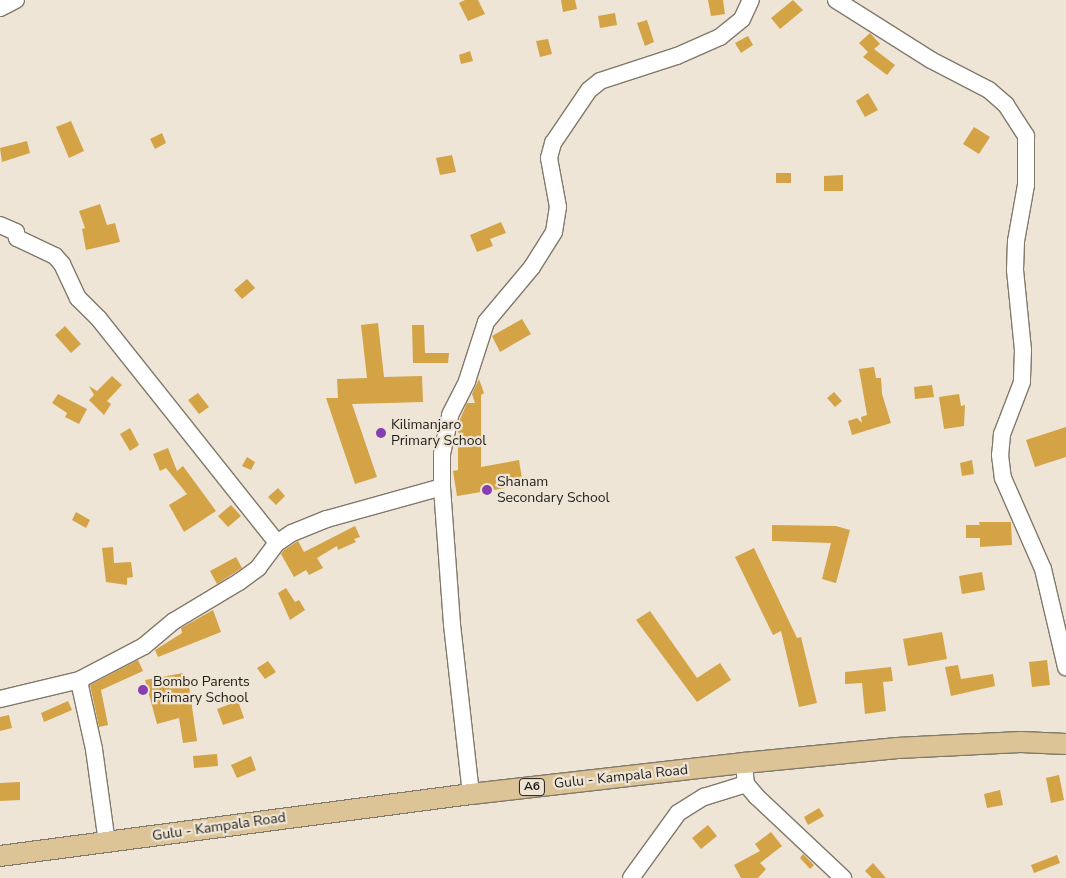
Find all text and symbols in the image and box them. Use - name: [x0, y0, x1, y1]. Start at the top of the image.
- place label: Kilimanjaro Primary School: [391, 417, 486, 450]
- marker: Kilimanjaro Primary School: [375, 427, 387, 439]
- place label: Shanam Secondary School: [497, 474, 610, 507]
- marker: Shanam Secondary School: [481, 484, 493, 496]
- place label: Bombo Parents Primary School: [153, 674, 250, 706]
- marker: Bombo Parents Primary School: [137, 684, 149, 696]
- street label: Gulu - Kampala Road: [553, 762, 689, 792]
- road number: A6: [518, 778, 546, 796]
- street label: Gulu - Kampala Road: [151, 809, 287, 845]

